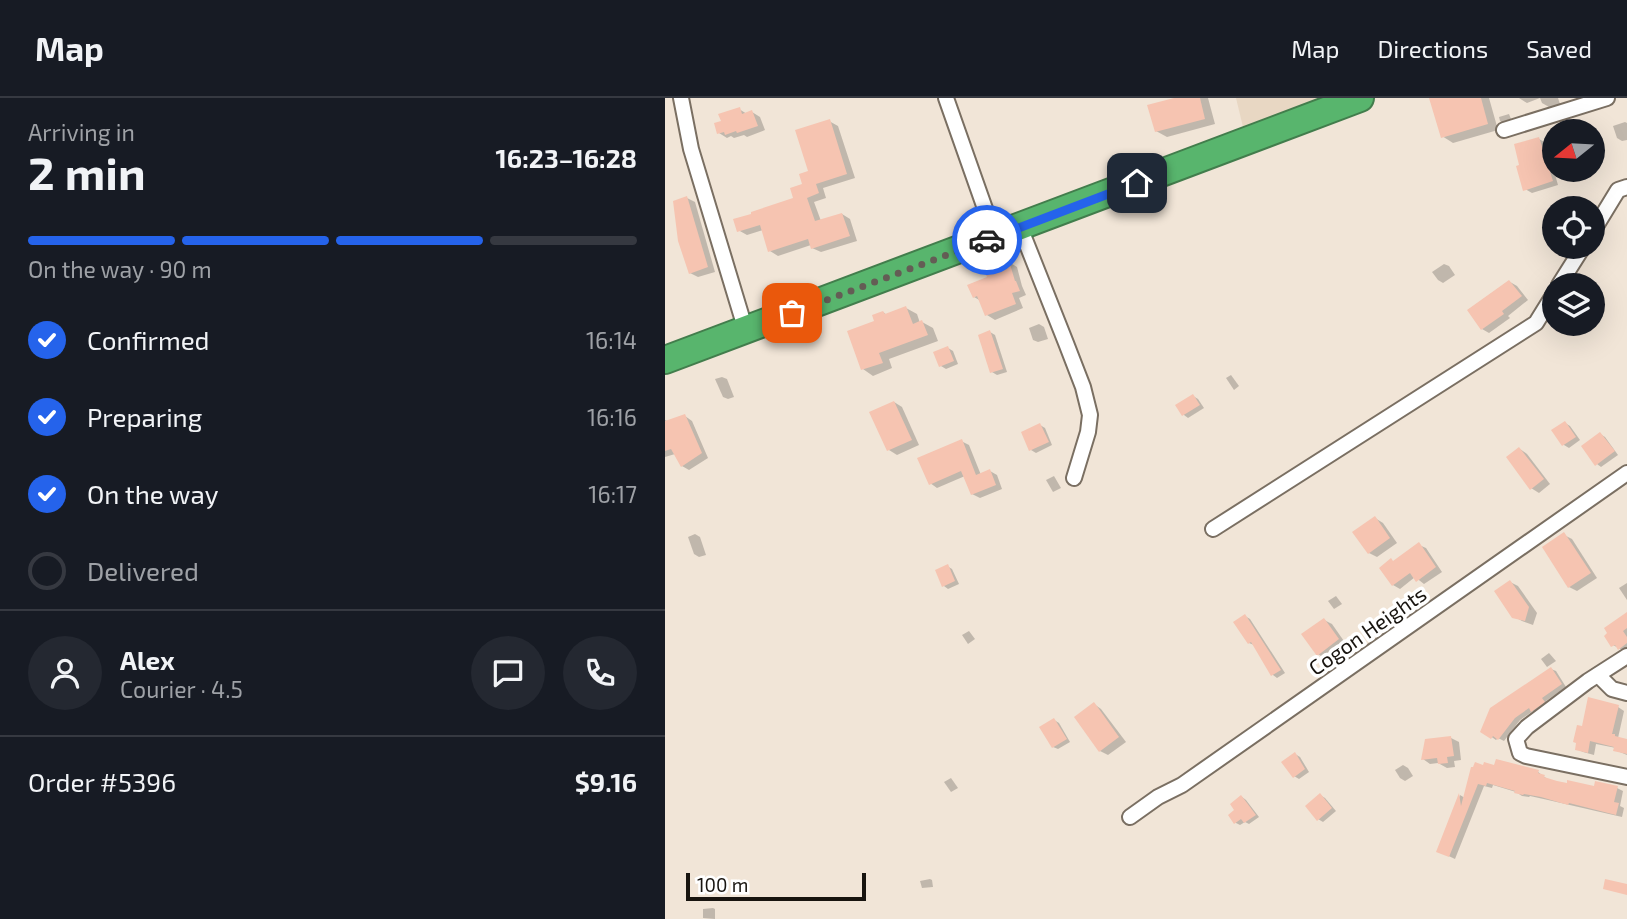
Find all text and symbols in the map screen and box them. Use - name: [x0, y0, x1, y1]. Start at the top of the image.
- text: Map: [35, 28, 104, 68]
- text: Map: [1291, 34, 1339, 63]
- text: Directions: [1377, 34, 1488, 63]
- text: Saved: [1526, 34, 1592, 63]
- text: Arriving in: [28, 118, 135, 146]
- north arrow: [1542, 119, 1605, 182]
- map controls: [1542, 119, 1605, 336]
- text: 16:23–16:28: [496, 142, 637, 173]
- text: 2 min: [28, 144, 146, 199]
- pin: [1107, 153, 1167, 213]
- icon: home: [1118, 164, 1156, 202]
- button: locate: [1542, 196, 1605, 259]
- courier: [952, 205, 1022, 275]
- icon: car: [968, 221, 1006, 259]
- text: On the way · 90 m: [28, 255, 212, 283]
- button: layers: [1542, 273, 1605, 336]
- pin: [762, 283, 822, 343]
- icon: bag: [773, 294, 811, 332]
- icon: check: [28, 321, 66, 359]
- text: Confirmed: [87, 324, 210, 355]
- text: 16:14: [586, 326, 637, 354]
- icon: check: [28, 398, 66, 436]
- text: Preparing: [87, 401, 202, 432]
- text: 16:16: [587, 403, 637, 431]
- icon: check: [28, 475, 66, 513]
- text: On the way: [87, 478, 218, 509]
- text: 16:17: [588, 480, 637, 508]
- text: Delivered: [87, 555, 199, 586]
- street label: Cogon Heights: [1304, 580, 1430, 680]
- button: person: [28, 636, 102, 710]
- button: chat: [471, 636, 545, 710]
- button: phone: [563, 636, 637, 710]
- text: Alex: [120, 644, 175, 675]
- text: Courier · 4.5: [120, 675, 243, 703]
- text: Order #5396: [28, 766, 176, 797]
- text: $9.16: [575, 766, 637, 797]
- scale bar: [686, 870, 866, 902]
- text: 100 m: [697, 873, 748, 896]

